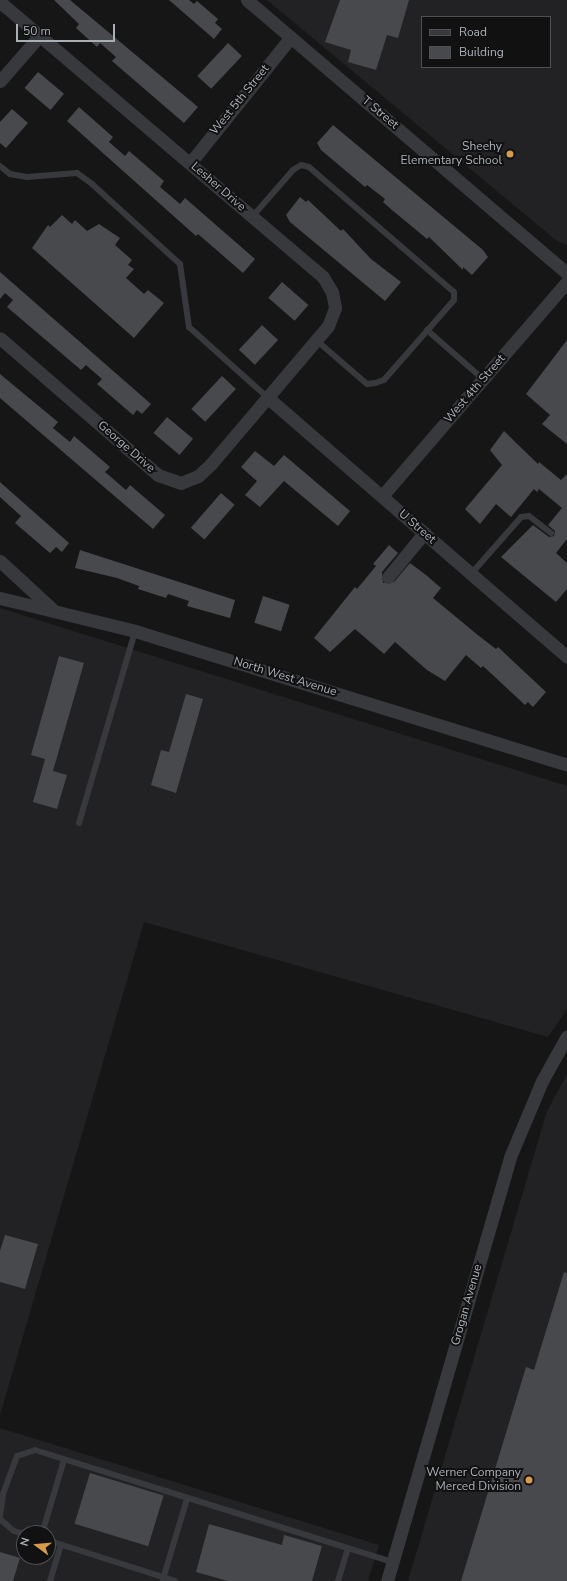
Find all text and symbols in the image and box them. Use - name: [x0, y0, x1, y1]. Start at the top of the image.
- scale bar: [18, 16, 117, 42]
- legend: [421, 16, 551, 68]
- text: 50 m: [23, 23, 51, 39]
- text: Road: [459, 24, 487, 40]
- text: Building: [459, 44, 504, 60]
- street label: West 5th Street: [207, 62, 273, 138]
- street label: T Street: [359, 94, 401, 132]
- place label: Sheehy Elementary School: [401, 140, 502, 168]
- marker: Sheehy Elementary School: [505, 149, 515, 159]
- street label: Lesher Drive: [188, 159, 248, 215]
- street label: West 4th Street: [441, 352, 509, 426]
- street label: George Drive: [95, 418, 157, 476]
- street label: U Street: [395, 507, 439, 547]
- street label: North West Avenue: [232, 654, 338, 700]
- street label: Grogan Avenue: [449, 1263, 485, 1347]
- place label: Werner Company Merced Division: [426, 1466, 521, 1494]
- marker: Werner Company Merced Division: [524, 1475, 534, 1485]
- north arrow: [16, 1525, 56, 1565]
- text: N: [17, 1536, 33, 1548]

